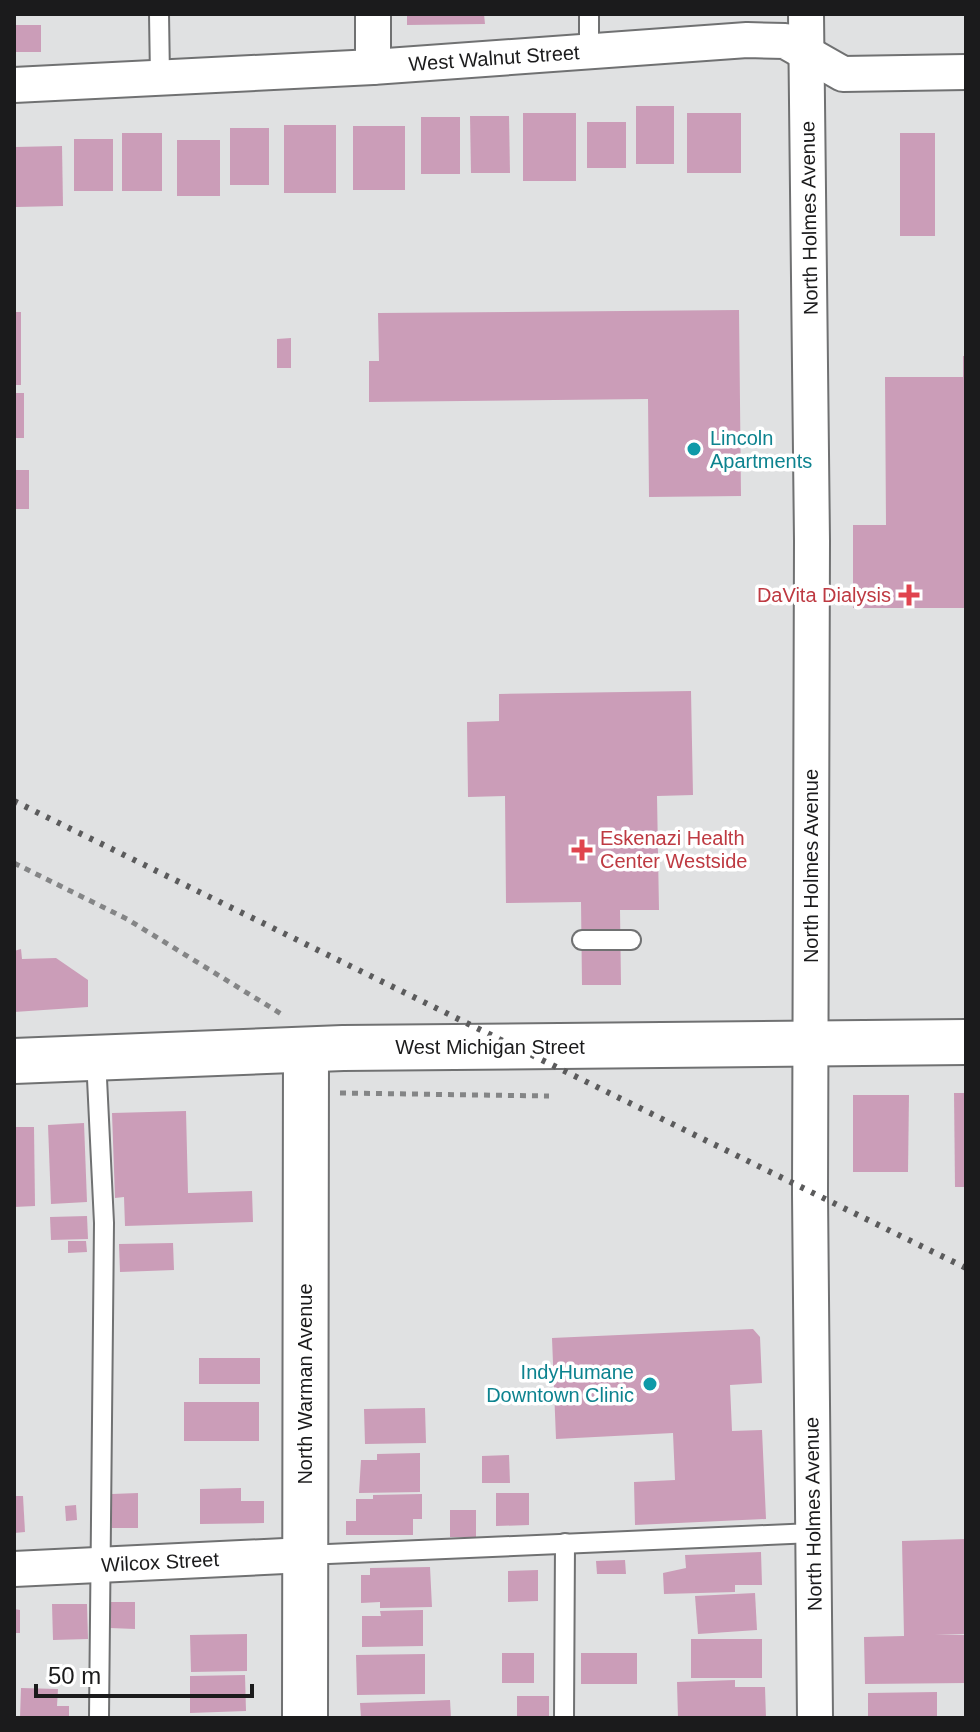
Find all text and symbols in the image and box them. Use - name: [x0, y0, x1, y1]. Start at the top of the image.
- street label: West Walnut Street: [408, 41, 581, 75]
- street label: North Holmes Avenue: [796, 121, 822, 315]
- place label: Lincoln Apartments: [710, 427, 812, 472]
- marker: Lincoln Apartments: [685, 440, 703, 458]
- place label: DaVita Dialysis: [757, 584, 891, 606]
- marker: DaVita Dialysis: [898, 584, 920, 606]
- street label: North Holmes Avenue: [800, 769, 822, 963]
- place label: Eskenazi Health Center Westside: [600, 827, 747, 872]
- marker: Eskenazi Health Center Westside: [571, 839, 593, 861]
- street label: West Michigan Street: [395, 1036, 585, 1058]
- street label: North Warman Avenue: [294, 1283, 316, 1485]
- place label: IndyHumane Downtown Clinic: [486, 1361, 634, 1406]
- marker: IndyHumane Downtown Clinic: [641, 1375, 659, 1393]
- street label: North Holmes Avenue: [800, 1417, 826, 1611]
- street label: Wilcox Street: [101, 1548, 220, 1576]
- scale bar: [36, 1648, 252, 1698]
- text: 50 m: [48, 1662, 101, 1689]

